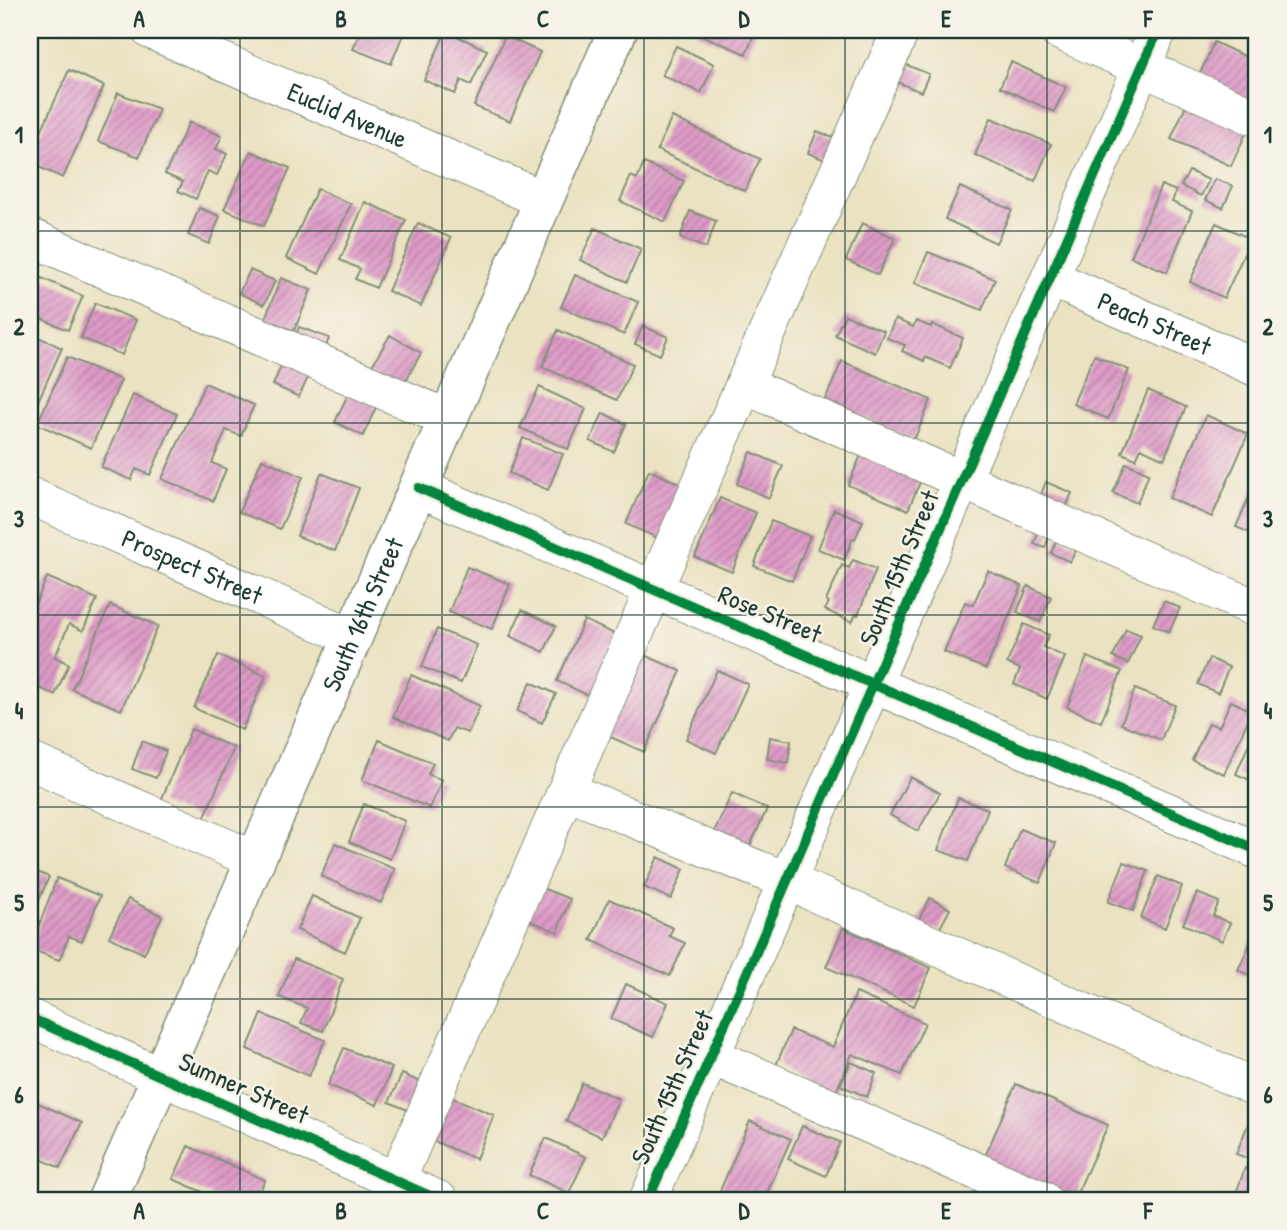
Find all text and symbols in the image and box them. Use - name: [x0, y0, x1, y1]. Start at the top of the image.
- text: A: [133, 3, 145, 34]
- text: B: [335, 3, 347, 34]
- text: C: [537, 3, 549, 34]
- text: D: [739, 3, 751, 34]
- text: E: [941, 3, 952, 34]
- text: F: [1143, 3, 1154, 34]
- street label: Euclid Avenue: [282, 74, 413, 156]
- text: 1: [15, 119, 23, 150]
- text: 1: [1264, 119, 1272, 150]
- street label: Peach Street: [1092, 283, 1218, 364]
- text: 2: [14, 311, 25, 342]
- text: 2: [1263, 311, 1274, 342]
- street label: South 15th Street: [850, 484, 947, 651]
- text: 3: [14, 503, 24, 534]
- text: 3: [1263, 503, 1273, 534]
- street label: Prospect Street: [117, 520, 269, 613]
- street label: South 16th Street: [313, 531, 412, 697]
- street label: Rose Street: [713, 576, 828, 651]
- text: 4: [15, 695, 24, 726]
- text: 4: [1264, 695, 1273, 726]
- text: 5: [14, 887, 24, 918]
- text: 5: [1263, 887, 1273, 918]
- street label: South 15th Street: [622, 1003, 722, 1169]
- street label: Sumner Street: [174, 1043, 316, 1132]
- text: 6: [14, 1079, 24, 1110]
- text: 6: [1263, 1079, 1273, 1110]
- text: A: [133, 1195, 145, 1226]
- text: B: [335, 1195, 347, 1226]
- text: C: [537, 1195, 549, 1226]
- text: D: [739, 1195, 751, 1226]
- text: E: [941, 1195, 952, 1226]
- text: F: [1143, 1195, 1154, 1226]

